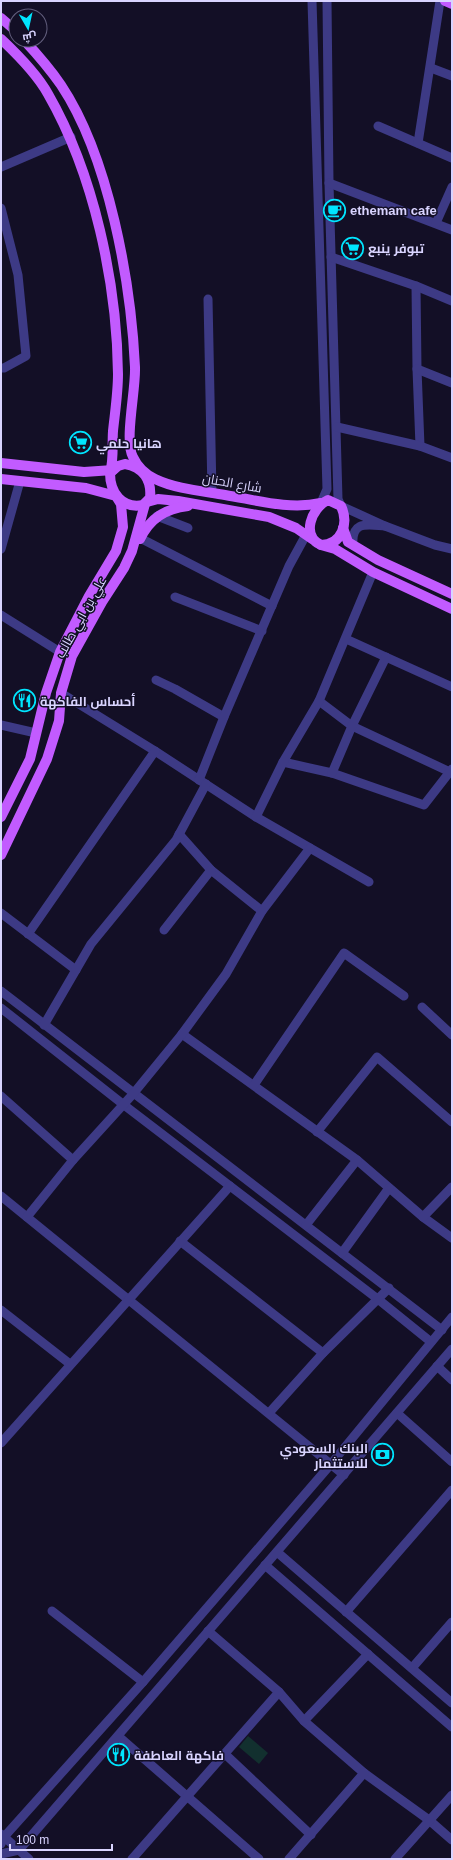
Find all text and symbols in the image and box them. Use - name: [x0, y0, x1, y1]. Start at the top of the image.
- north arrow: [8, 8, 48, 48]
- text: ش: [21, 30, 37, 45]
- cafe icon: ethemam cafe: [322, 197, 348, 223]
- place label: ethemam cafe: [350, 203, 437, 218]
- supermarket icon: تبوفر ينبع: [339, 235, 365, 261]
- place label: تبوفر ينبع: [368, 241, 424, 257]
- supermarket icon: هانيا حلمي: [67, 430, 93, 456]
- place label: هانيا حلمي: [96, 436, 162, 455]
- street label: شارع الحنان: [201, 470, 263, 497]
- street label: علي بن ابي طالب: [52, 574, 112, 662]
- restaurant icon: أحساس الفاكهة: [12, 688, 38, 714]
- place label: أحساس الفاكهة: [40, 693, 135, 710]
- place label: البنك السعودي للاستثمار: [280, 1441, 368, 1471]
- bank icon: البنك السعودي للاستثمار: [370, 1442, 396, 1468]
- restaurant icon: فاكهة العاطفة: [106, 1742, 132, 1768]
- place label: فاكهة العاطفة: [134, 1748, 224, 1764]
- scale bar: [10, 1826, 112, 1852]
- text: 100 m: [16, 1833, 49, 1847]

